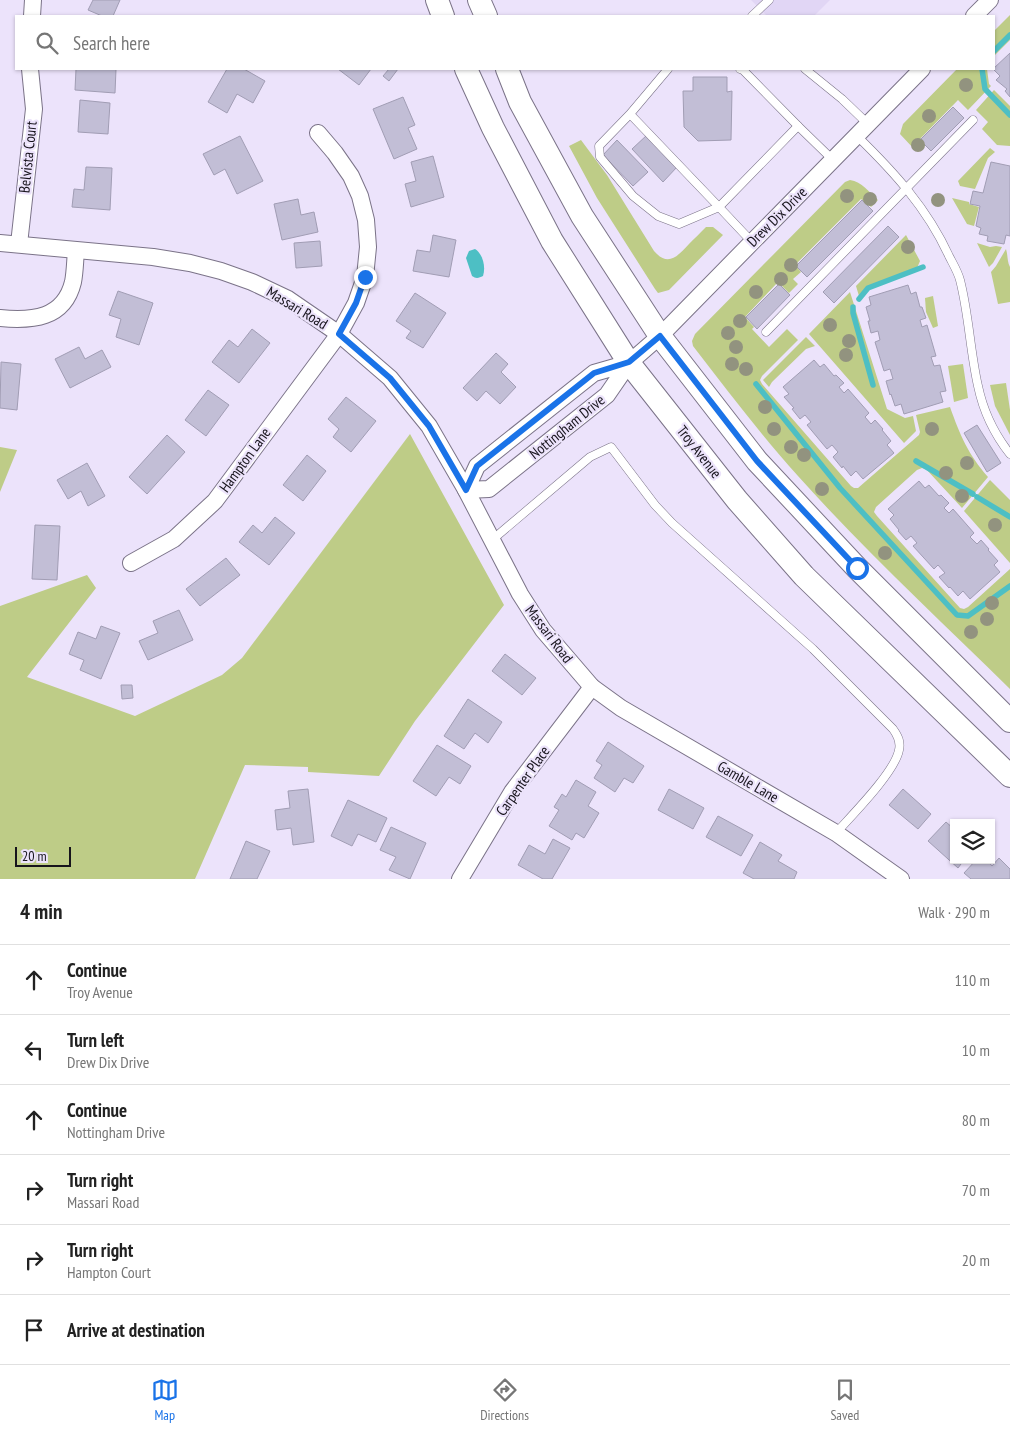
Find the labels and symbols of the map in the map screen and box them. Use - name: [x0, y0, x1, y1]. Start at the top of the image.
- street label: Belvista Court: [14, 120, 41, 194]
- street label: Drew Dix Drive: [743, 183, 811, 251]
- route end: [354, 266, 377, 289]
- street label: Massari Road: [263, 282, 331, 333]
- street label: Nottingham Drive: [525, 390, 608, 463]
- street label: Troy Avenue: [673, 421, 726, 482]
- street label: Hampton Lane: [215, 424, 274, 496]
- route start: [846, 557, 869, 580]
- street label: Massari Road: [521, 601, 577, 667]
- street label: Carpenter Place: [492, 742, 554, 819]
- street label: Gamble Lane: [714, 757, 782, 807]
- scale bar: [15, 844, 71, 867]

